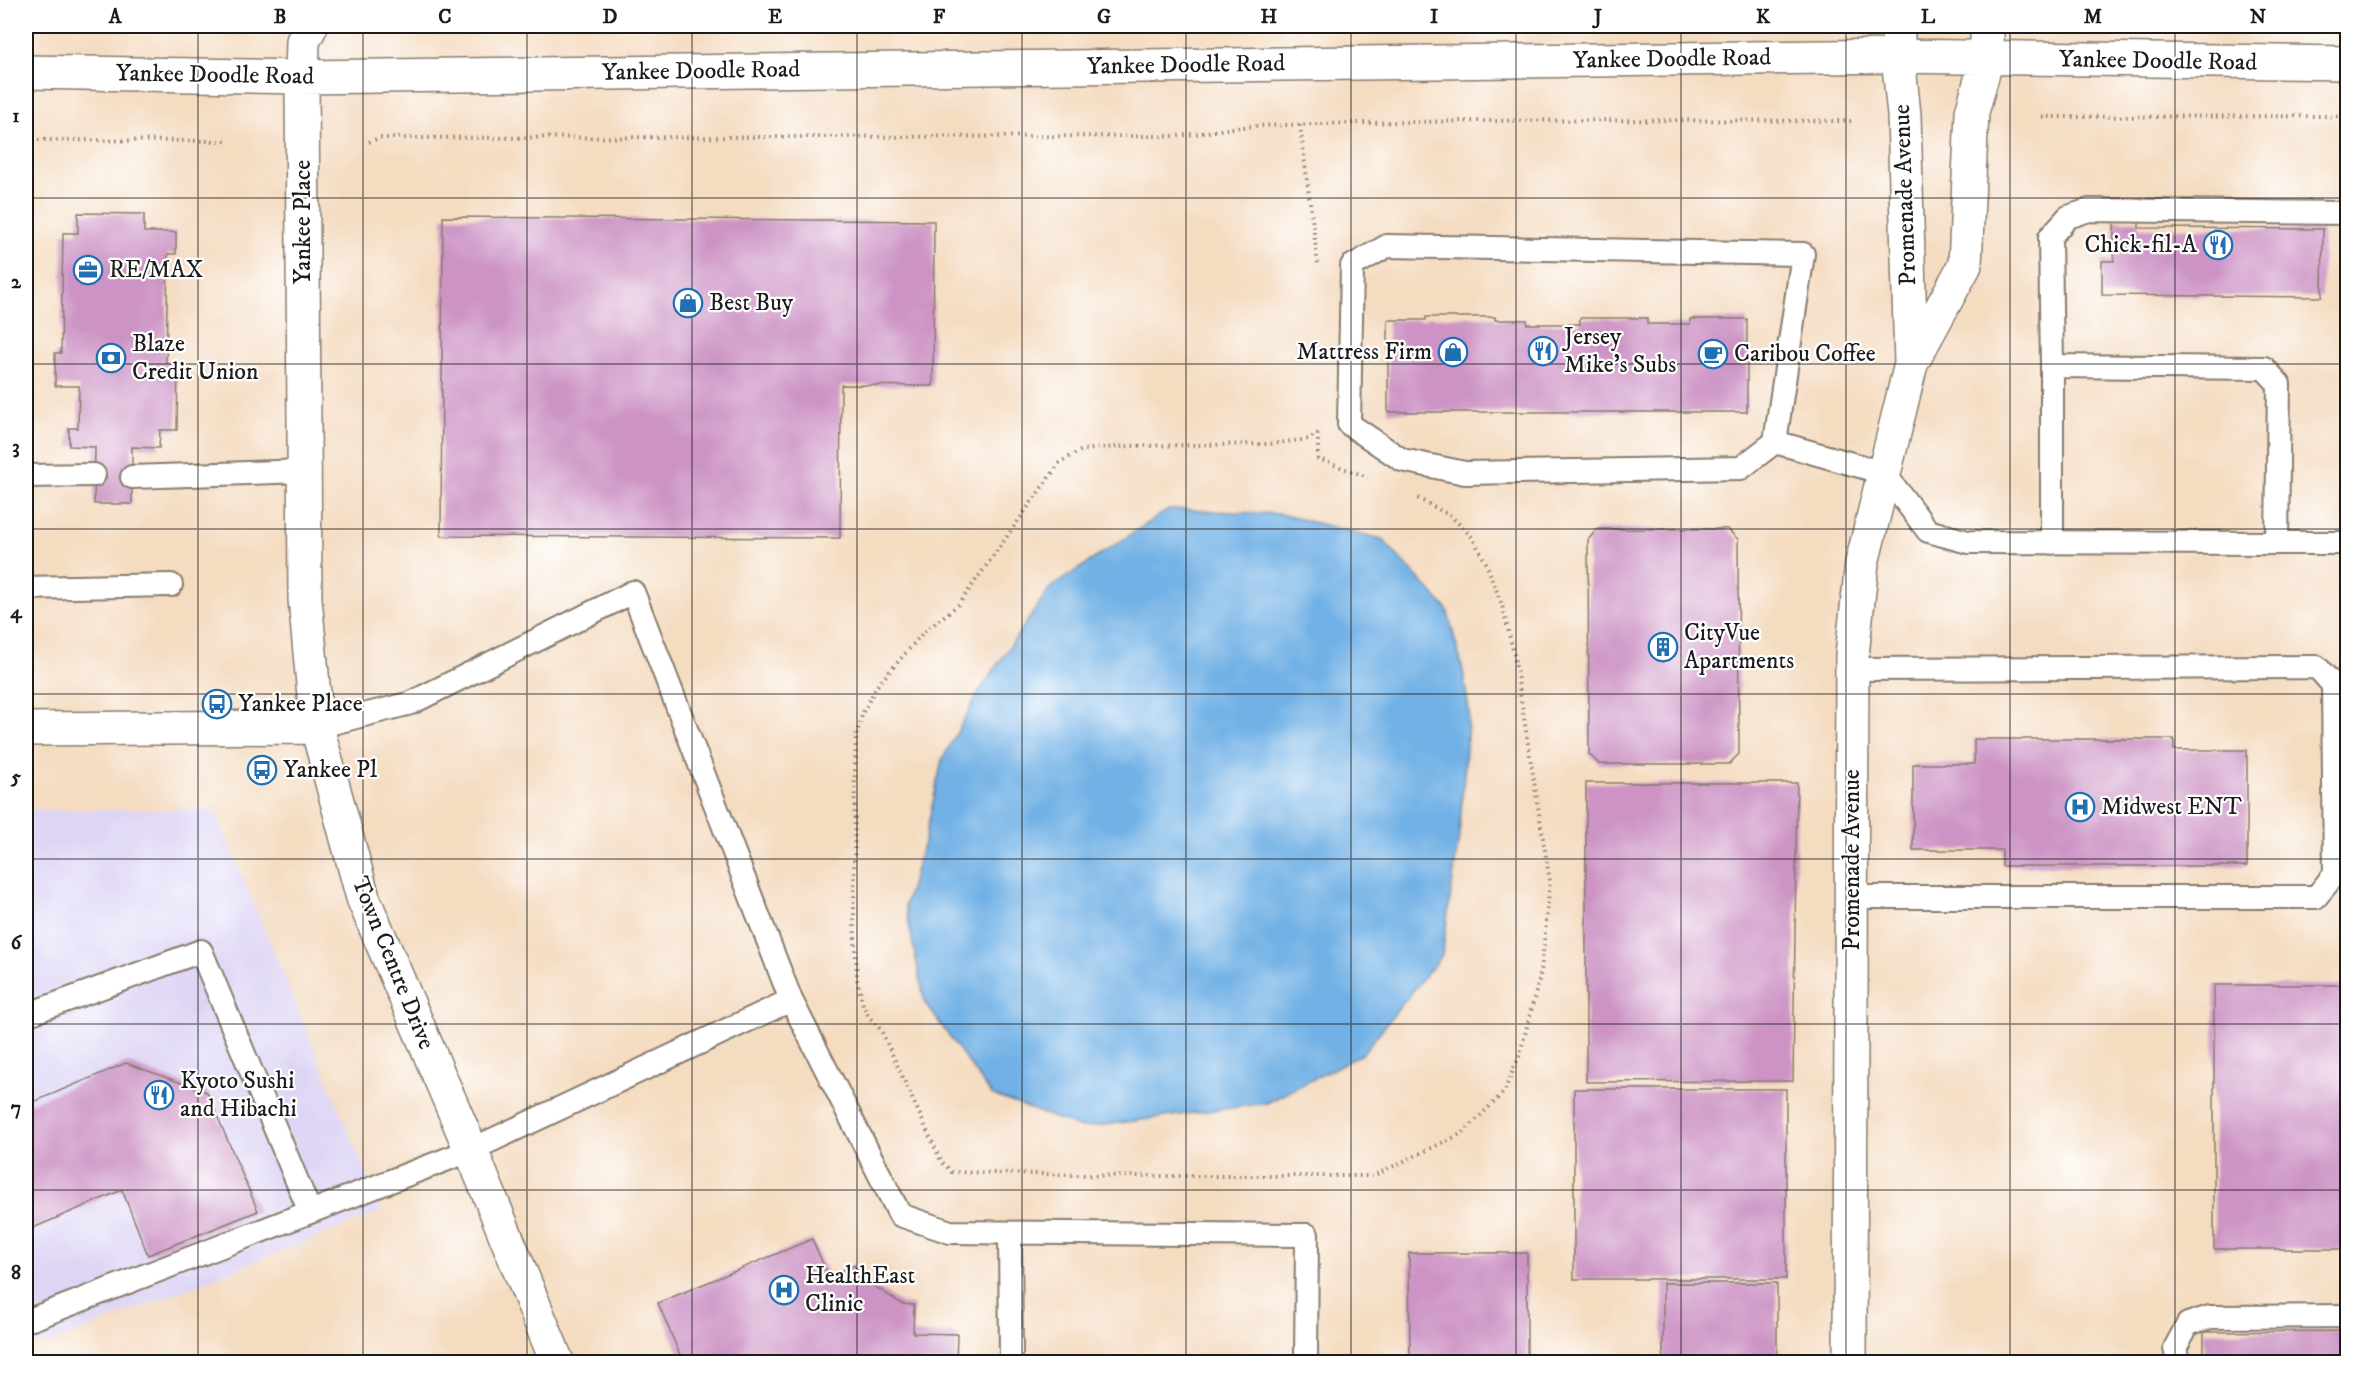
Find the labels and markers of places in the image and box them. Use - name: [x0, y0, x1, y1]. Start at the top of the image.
- restaurant icon: Chick-fil-A: [2202, 229, 2234, 261]
- place label: Chick-fil-A: [2085, 230, 2198, 260]
- office icon: RE/MAX: [72, 254, 104, 286]
- place label: RE/MAX: [109, 255, 203, 285]
- shop icon: Best Buy: [672, 287, 704, 319]
- place label: Best Buy: [709, 288, 794, 318]
- place label: Jersey Mike's Subs: [1562, 322, 1676, 380]
- place label: Blaze Credit Union: [132, 329, 259, 387]
- restaurant icon: Jersey Mike's Subs: [1527, 335, 1559, 367]
- shop icon: Mattress Firm: [1437, 336, 1469, 368]
- place label: Mattress Firm: [1297, 337, 1432, 367]
- cafe icon: Caribou Coffee: [1697, 338, 1729, 370]
- place label: Caribou Coffee: [1734, 339, 1876, 369]
- bank icon: Blaze Credit Union: [95, 342, 127, 374]
- place label: CityVue Apartments: [1684, 618, 1794, 676]
- building icon: CityVue Apartments: [1647, 631, 1679, 663]
- bus stop icon: Yankee Place: [201, 688, 233, 720]
- place label: Yankee Place: [238, 689, 363, 719]
- bus stop icon: Yankee Pl: [246, 754, 278, 786]
- place label: Yankee Pl: [283, 755, 378, 785]
- hospital icon: Midwest ENT: [2064, 791, 2096, 823]
- place label: Midwest ENT: [2101, 792, 2242, 822]
- place label: Kyoto Sushi and Hibachi: [180, 1066, 297, 1124]
- restaurant icon: Kyoto Sushi and Hibachi: [143, 1079, 175, 1111]
- place label: HealthEast Clinic: [805, 1261, 916, 1319]
- hospital icon: HealthEast Clinic: [768, 1274, 800, 1306]

